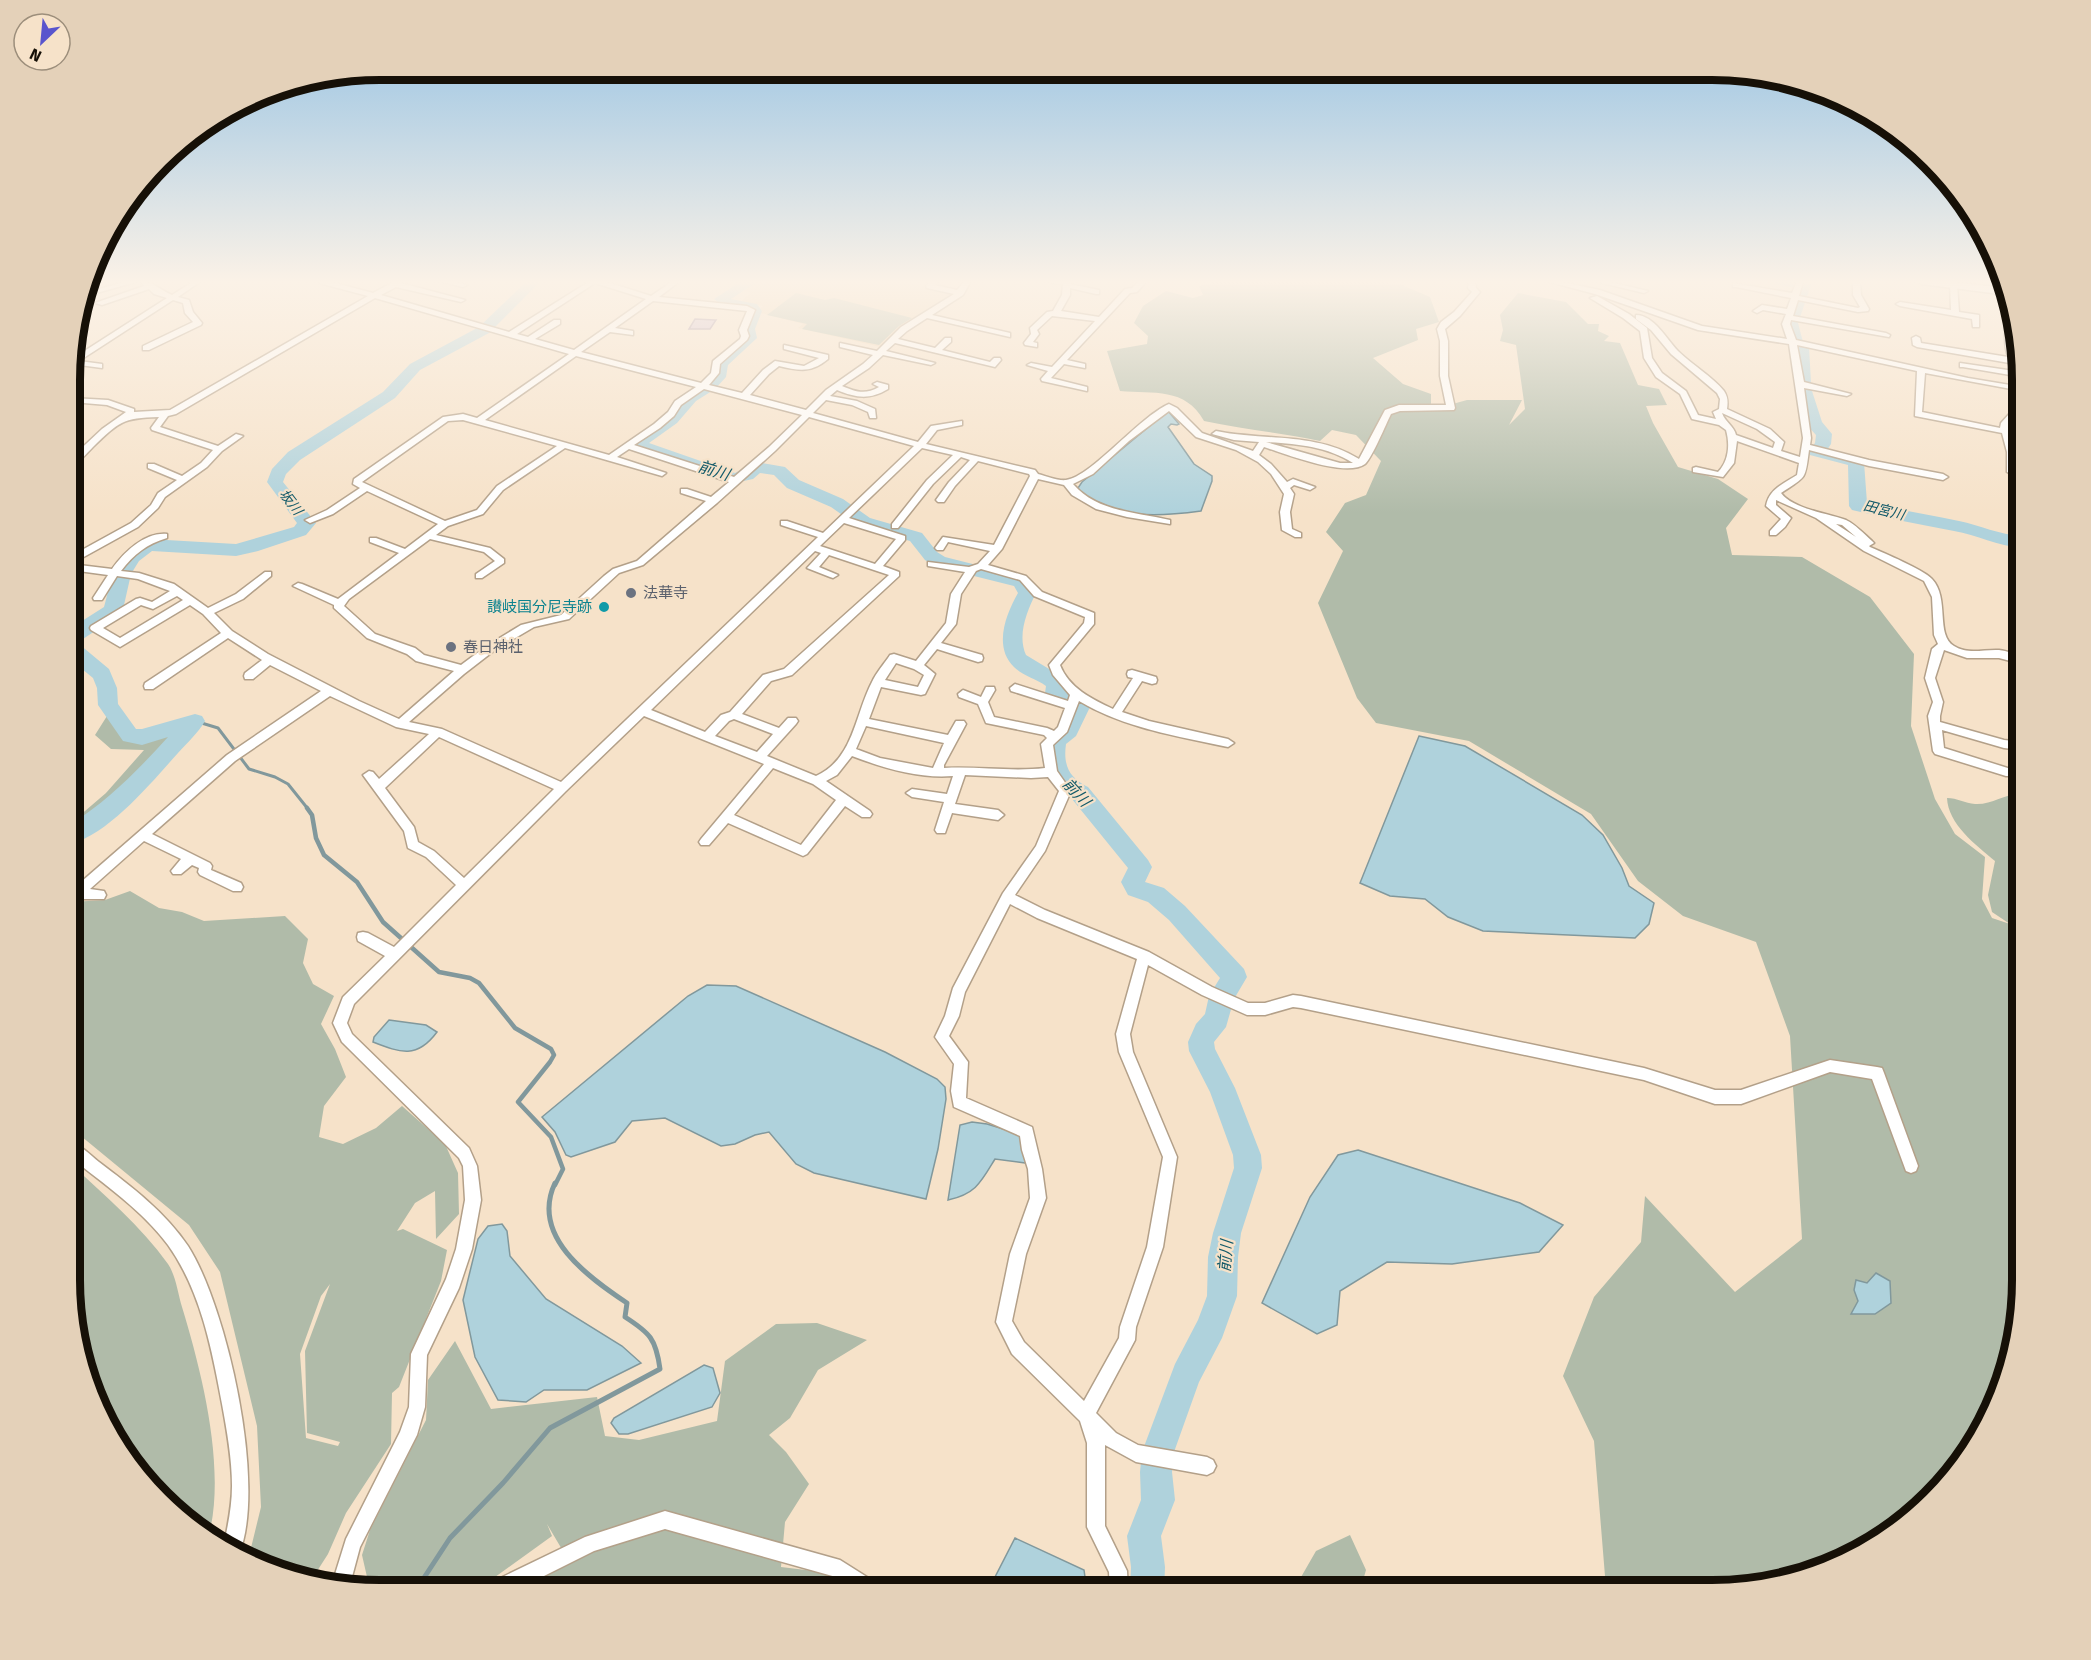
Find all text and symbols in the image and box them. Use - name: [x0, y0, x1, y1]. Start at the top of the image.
- north arrow: [12, 12, 72, 72]
- text: N: [27, 44, 45, 66]
- water label: 前川: [696, 457, 734, 485]
- water label: 坂川: [275, 486, 307, 520]
- water label: 田宮川: [1861, 497, 1908, 524]
- place label: 法華寺: [643, 584, 688, 602]
- marker: 法華寺: [624, 586, 638, 600]
- place label: 讃岐国分尼寺跡: [487, 598, 592, 616]
- marker: 讃岐国分尼寺跡: [597, 600, 611, 614]
- place label: 春日神社: [463, 638, 523, 656]
- marker: 春日神社: [444, 640, 458, 654]
- water label: 前川: [1059, 774, 1096, 812]
- water label: 前川: [1215, 1237, 1237, 1273]

